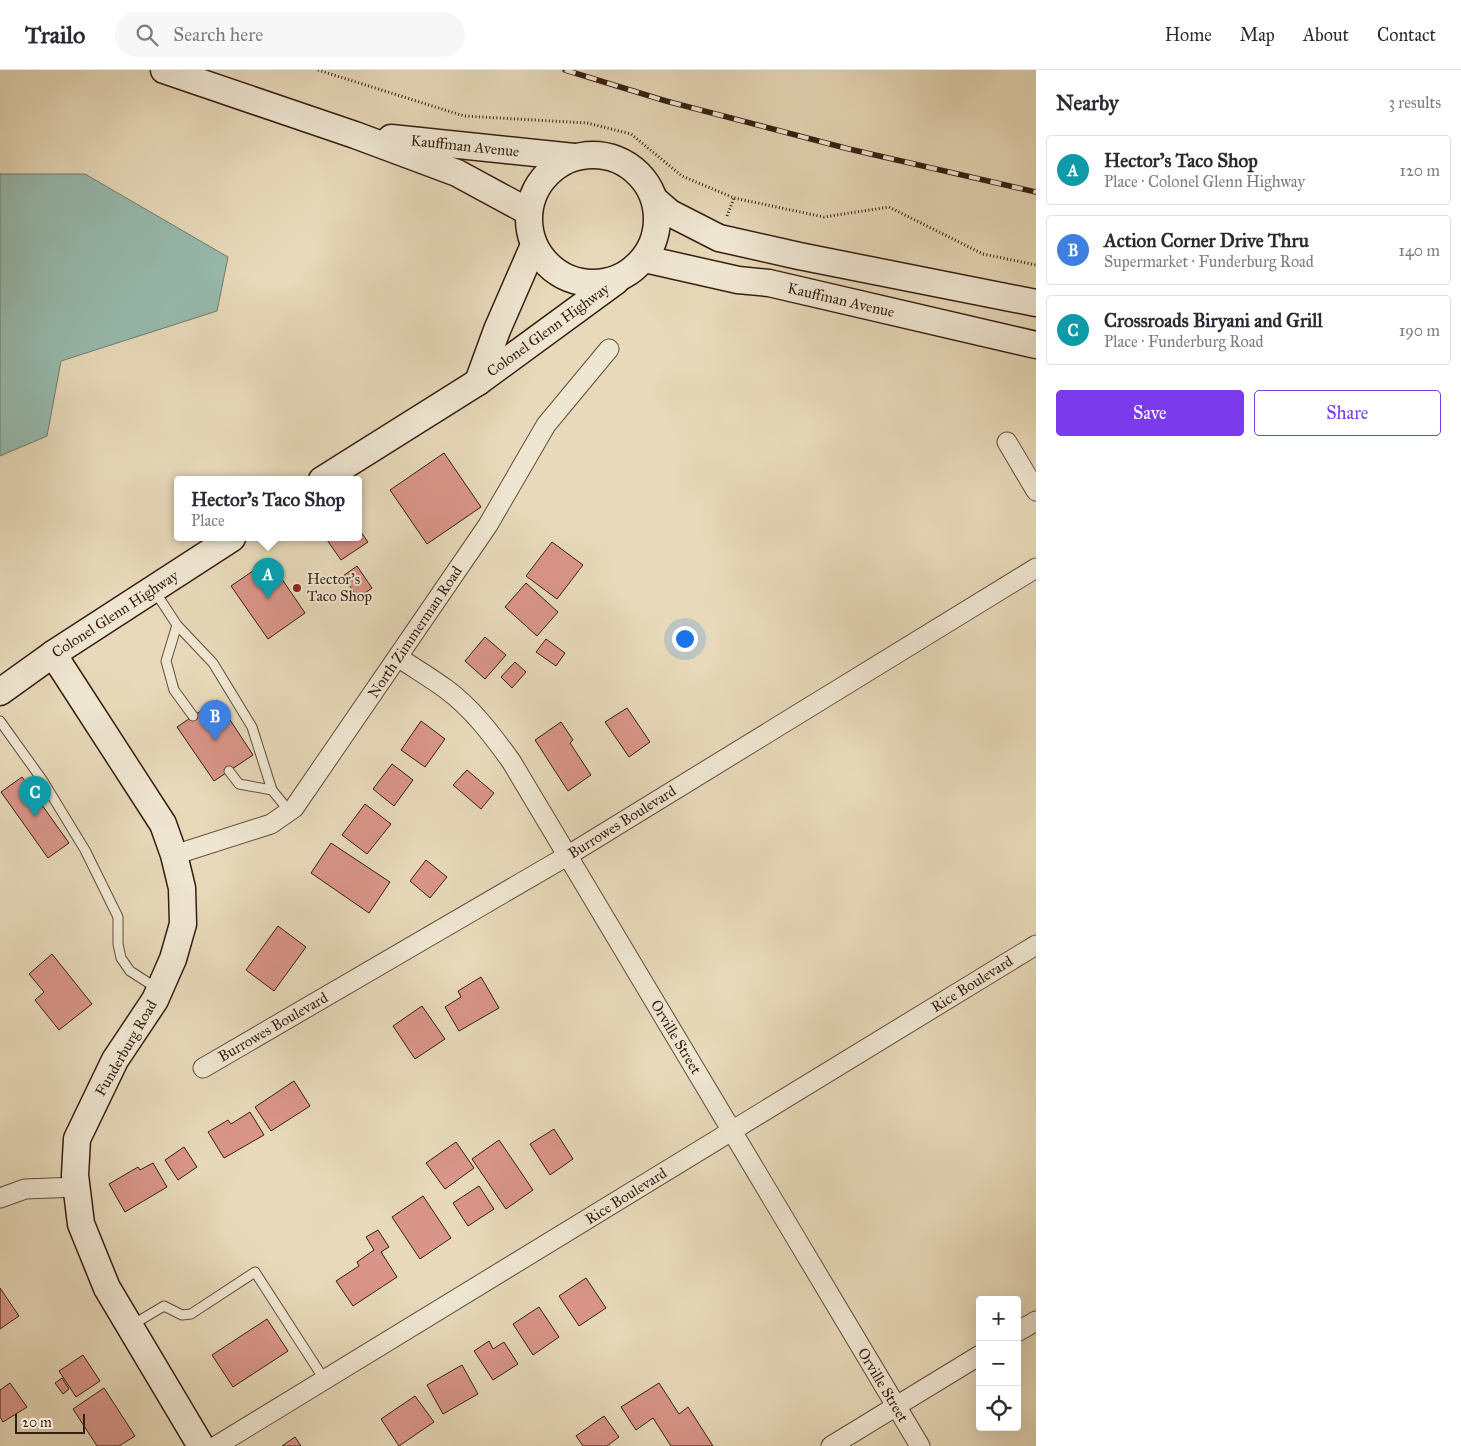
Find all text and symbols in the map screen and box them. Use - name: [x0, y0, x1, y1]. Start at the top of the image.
- search box: [115, 12, 465, 57]
- text: Trailo: [25, 20, 85, 50]
- icon: search: [133, 21, 161, 49]
- text: Search here: [173, 23, 263, 46]
- text: Home: [1165, 24, 1212, 46]
- text: Map: [1240, 24, 1275, 46]
- text: About: [1303, 24, 1349, 46]
- text: Contact: [1377, 24, 1436, 46]
- text: Nearby: [1056, 90, 1119, 116]
- text: 3 results: [1388, 93, 1441, 112]
- street label: Kauffman Avenue: [410, 131, 520, 161]
- text: Hector's Taco Shop: [1104, 149, 1258, 172]
- text: A: [1068, 161, 1078, 180]
- text: 120 m: [1400, 161, 1440, 180]
- text: Place · Colonel Glenn Highway: [1104, 172, 1305, 191]
- text: Action Corner Drive Thru: [1104, 229, 1309, 252]
- text: B: [1068, 241, 1078, 260]
- text: 140 m: [1399, 241, 1440, 260]
- text: Supermarket · Funderburg Road: [1104, 252, 1314, 271]
- street label: Colonel Glenn Highway: [483, 279, 614, 381]
- street label: Kauffman Avenue: [786, 279, 896, 321]
- text: Crossroads Biryani and Grill: [1104, 309, 1323, 332]
- text: C: [1068, 321, 1078, 340]
- text: 190 m: [1399, 321, 1440, 340]
- text: Place · Funderburg Road: [1104, 332, 1263, 351]
- button: Save: [1056, 390, 1244, 436]
- button: Share: [1254, 390, 1441, 436]
- popup: [174, 476, 362, 541]
- text: Hector's Taco Shop: [191, 488, 345, 511]
- text: Place: [191, 511, 225, 530]
- pin: A: [252, 558, 284, 599]
- street label: North Zimmerman Road: [364, 562, 466, 701]
- street label: Colonel Glenn Highway: [48, 566, 182, 662]
- place label: Hector’s Taco Shop: [307, 570, 372, 605]
- marker: Hector’s Taco Shop: [291, 582, 303, 594]
- your location: [672, 626, 698, 652]
- pin: B: [199, 700, 231, 741]
- pin: C: [19, 776, 51, 817]
- street label: Burrowes Boulevard: [565, 781, 680, 862]
- street label: Rice Boulevard: [928, 952, 1017, 1016]
- street label: Burrowes Boulevard: [215, 988, 331, 1066]
- street label: Funderburg Road: [91, 996, 161, 1099]
- street label: Orville Street: [647, 997, 706, 1078]
- street label: Rice Boulevard: [582, 1164, 671, 1228]
- map controls: [976, 1296, 1021, 1431]
- button: +: [976, 1296, 1021, 1341]
- button: −: [976, 1341, 1021, 1386]
- street label: Orville Street: [854, 1345, 913, 1426]
- button: locate: [976, 1386, 1021, 1431]
- scale bar: [15, 1411, 85, 1434]
- text: 20 m: [22, 1414, 52, 1431]

